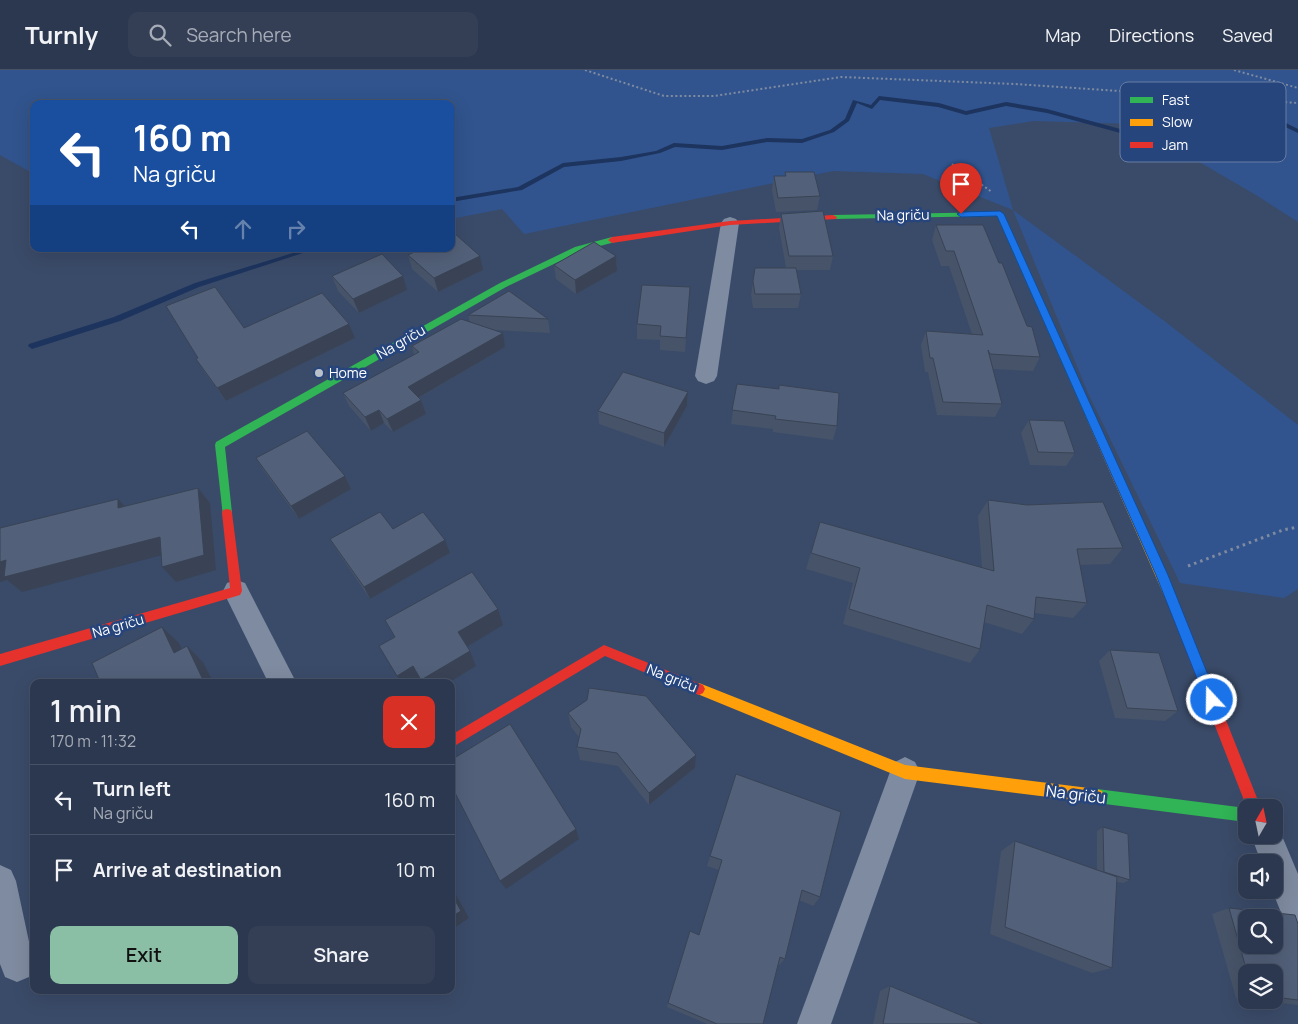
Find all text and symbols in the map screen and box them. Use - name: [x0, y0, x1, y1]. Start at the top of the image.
- search box: [128, 12, 478, 57]
- text: Turnly: [25, 18, 98, 51]
- icon: search: [146, 21, 174, 49]
- text: Search here: [186, 22, 292, 48]
- text: Map: [1045, 23, 1081, 47]
- text: Directions: [1109, 23, 1194, 47]
- text: Saved: [1222, 23, 1273, 47]
- legend: [1120, 82, 1286, 162]
- text: Fast: [1162, 90, 1190, 109]
- text: Slow: [1162, 112, 1193, 131]
- text: 160 m: [133, 114, 232, 162]
- icon: left: [50, 120, 115, 185]
- text: Jam: [1162, 135, 1188, 154]
- text: Na griču: [133, 159, 216, 189]
- pin: [940, 163, 982, 214]
- icon: arrive: [947, 170, 975, 198]
- street label: Na griču: [876, 205, 930, 224]
- icon: left: [176, 215, 204, 243]
- icon: ahead: [229, 215, 257, 243]
- icon: right: [282, 215, 310, 243]
- street label: Na griču: [373, 320, 428, 363]
- place label: Home: [329, 363, 367, 382]
- marker: Home: [313, 367, 325, 379]
- street label: Na griču: [90, 609, 146, 642]
- street label: Na griču: [644, 659, 700, 696]
- position arrow: [1185, 673, 1237, 725]
- text: 1 min: [50, 690, 122, 731]
- button: close: [383, 696, 435, 748]
- text: 170 m · 11:32: [50, 730, 136, 752]
- text: Turn left: [93, 776, 171, 802]
- street label: Na griču: [1045, 779, 1107, 809]
- icon: left: [50, 786, 78, 814]
- text: 160 m: [384, 787, 435, 813]
- north arrow: [1238, 799, 1282, 844]
- map controls: [1238, 799, 1283, 1009]
- text: Na griču: [93, 802, 153, 824]
- button: sound: [1238, 854, 1283, 899]
- icon: arrive: [50, 856, 78, 884]
- text: Arrive at destination: [93, 857, 282, 883]
- text: 10 m: [396, 857, 435, 883]
- button: search: [1238, 909, 1283, 954]
- button: Exit: [50, 926, 238, 984]
- button: Share: [248, 926, 435, 984]
- button: layers: [1238, 964, 1283, 1009]

